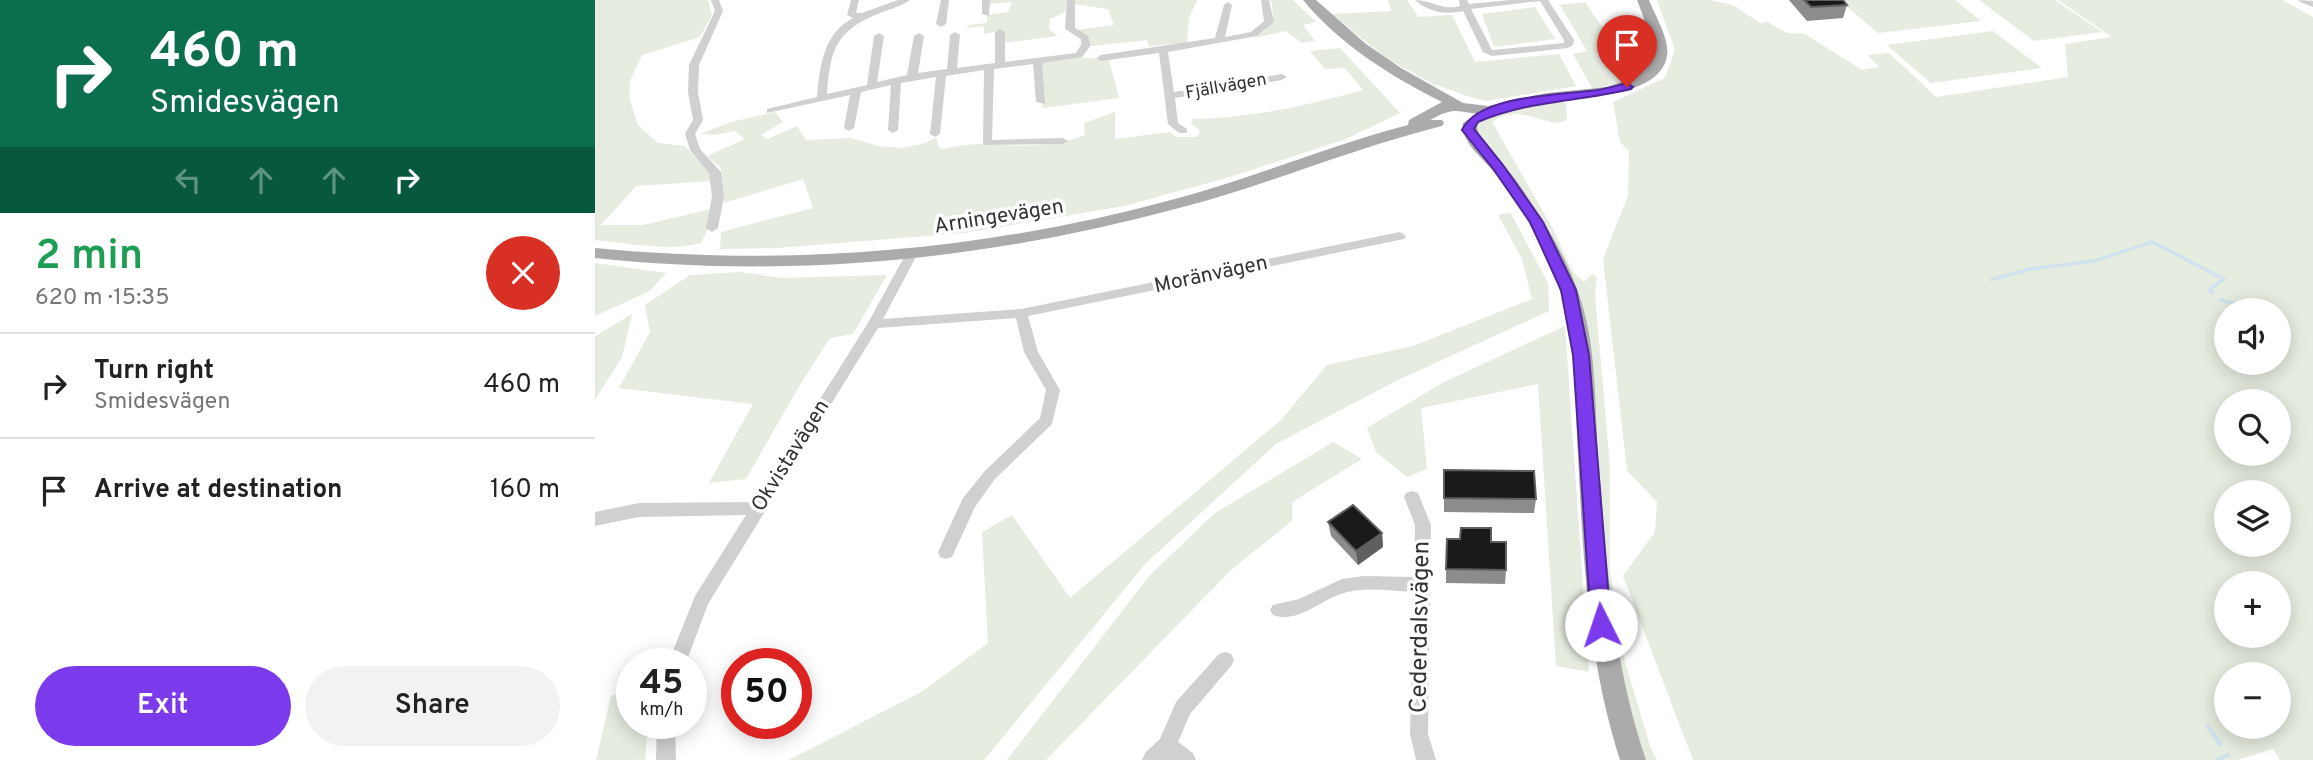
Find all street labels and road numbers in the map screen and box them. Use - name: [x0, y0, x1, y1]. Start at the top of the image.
- street label: Fjällvägen: [1184, 69, 1268, 105]
- street label: Arningevägen: [932, 193, 1066, 241]
- street label: Moränvägen: [1152, 250, 1270, 300]
- street label: Okvistavägen: [746, 395, 836, 517]
- street label: Cederdalsvägen: [1405, 541, 1437, 713]

